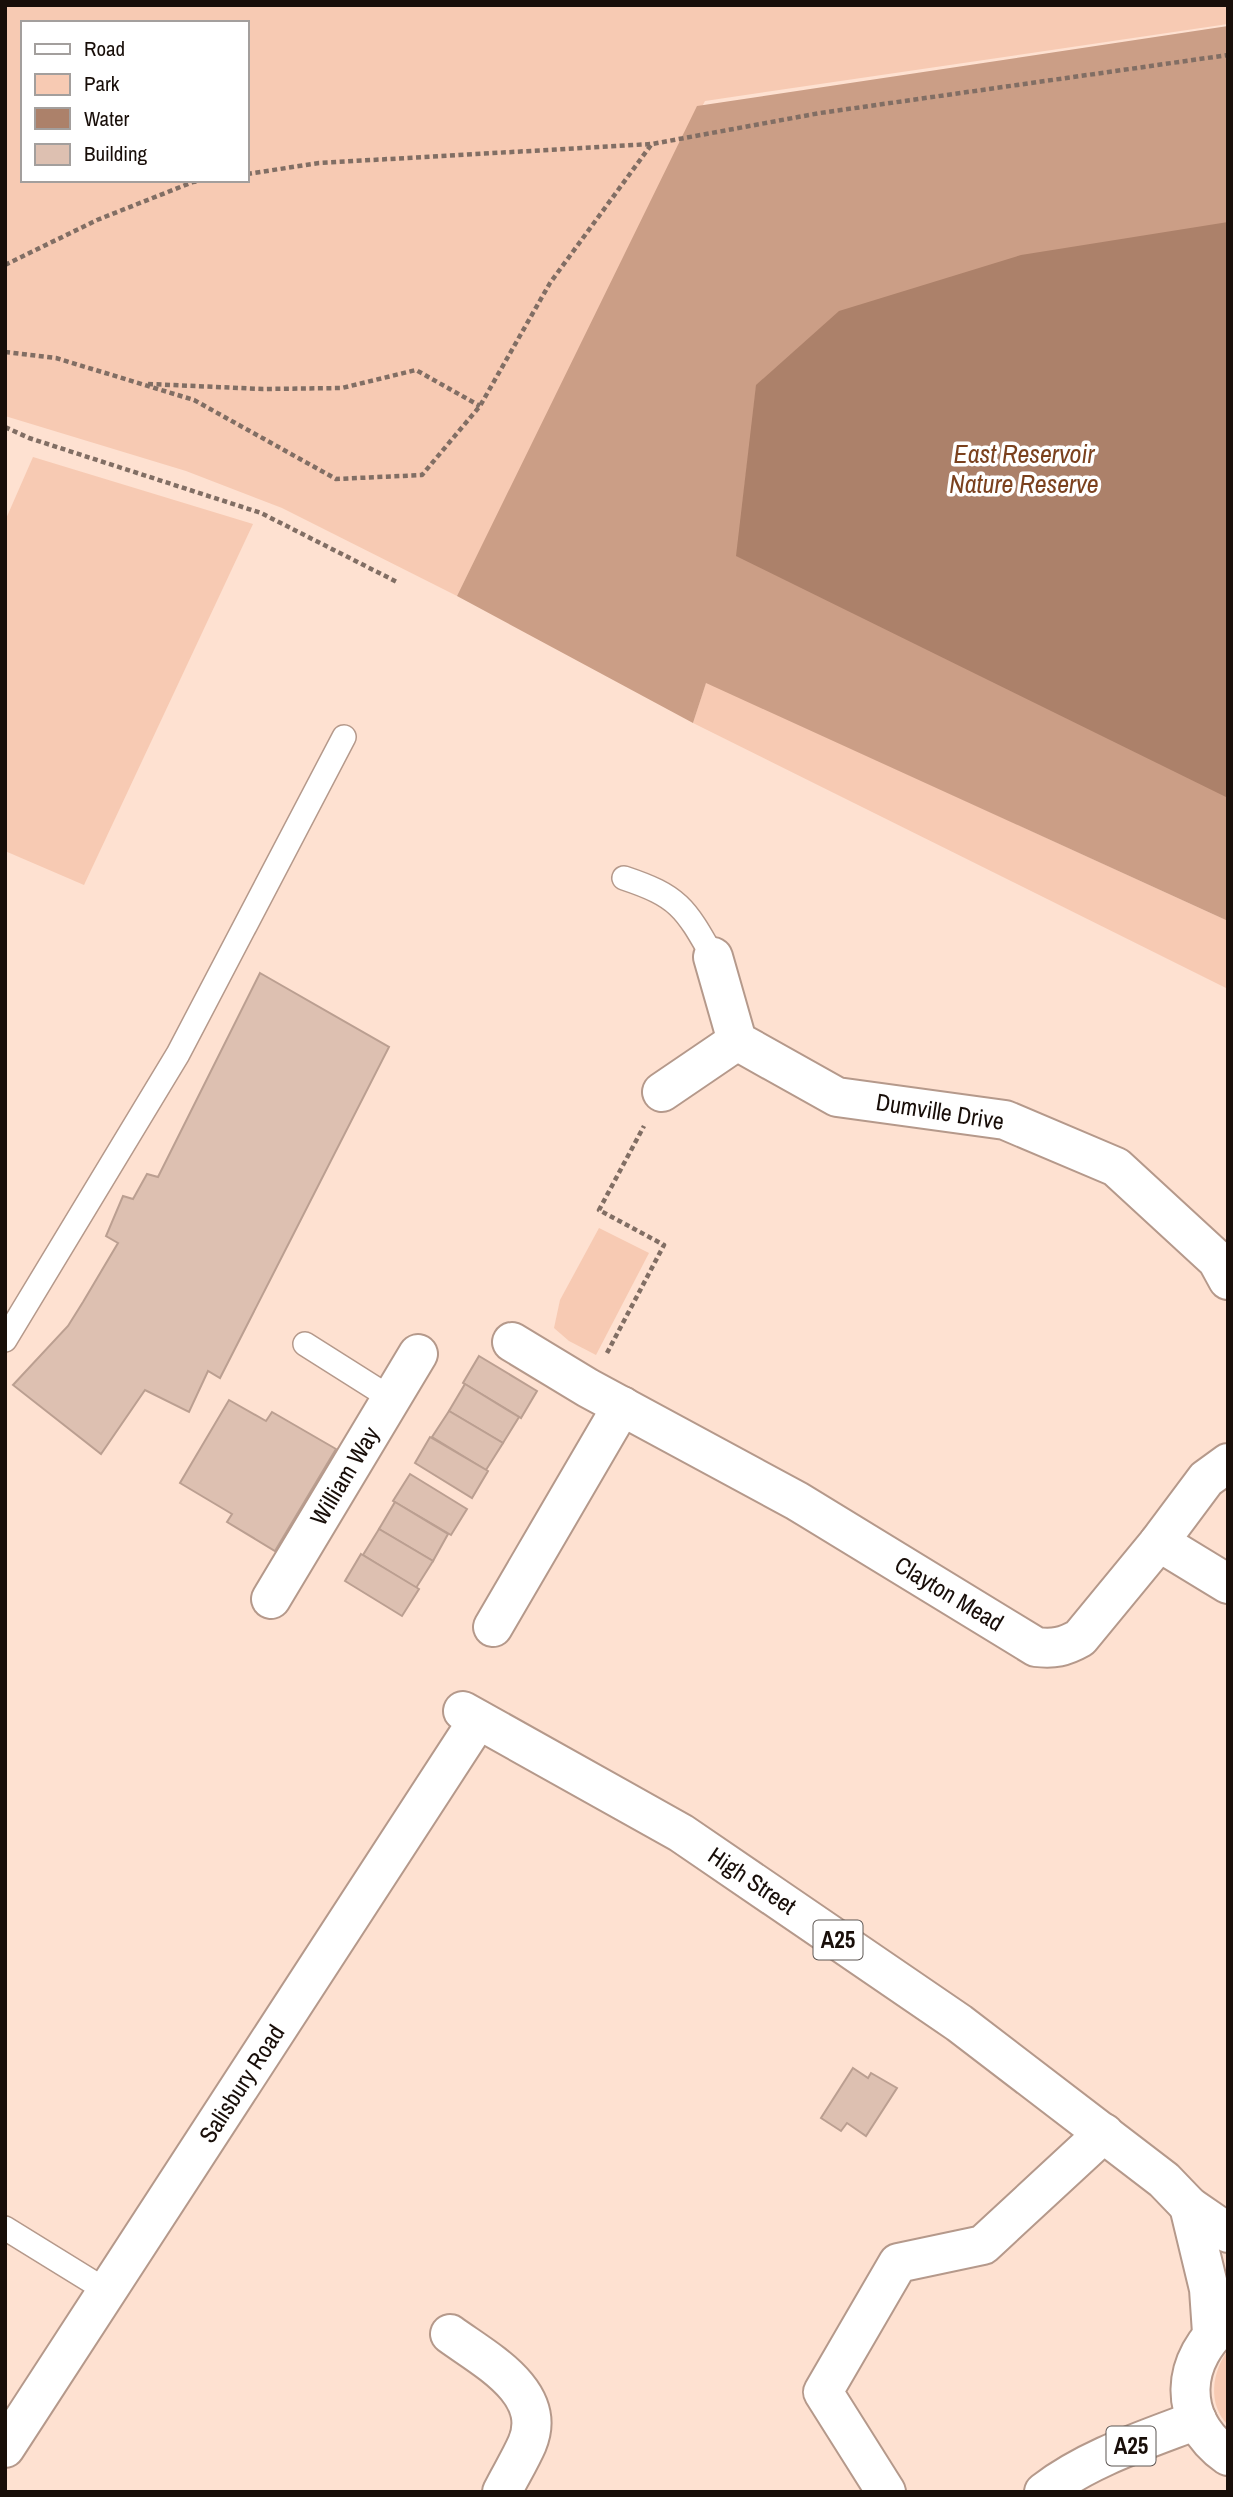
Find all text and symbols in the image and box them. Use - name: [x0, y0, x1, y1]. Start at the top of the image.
- legend: [21, 21, 248, 182]
- text: Road: [84, 34, 125, 63]
- text: Park: [84, 69, 120, 98]
- text: Water: [84, 104, 130, 133]
- text: Building: [84, 139, 148, 168]
- water label: East Reservoir Nature Reserve: [949, 436, 1099, 501]
- street label: Dumville Drive: [874, 1085, 1006, 1137]
- street label: William Way: [302, 1420, 386, 1531]
- street label: Clayton Mead: [889, 1548, 1010, 1638]
- street label: High Street: [702, 1839, 803, 1922]
- road number: A25: [814, 1921, 862, 1960]
- street label: Salisbury Road: [191, 2018, 291, 2149]
- road number: A25: [1106, 2426, 1156, 2466]

